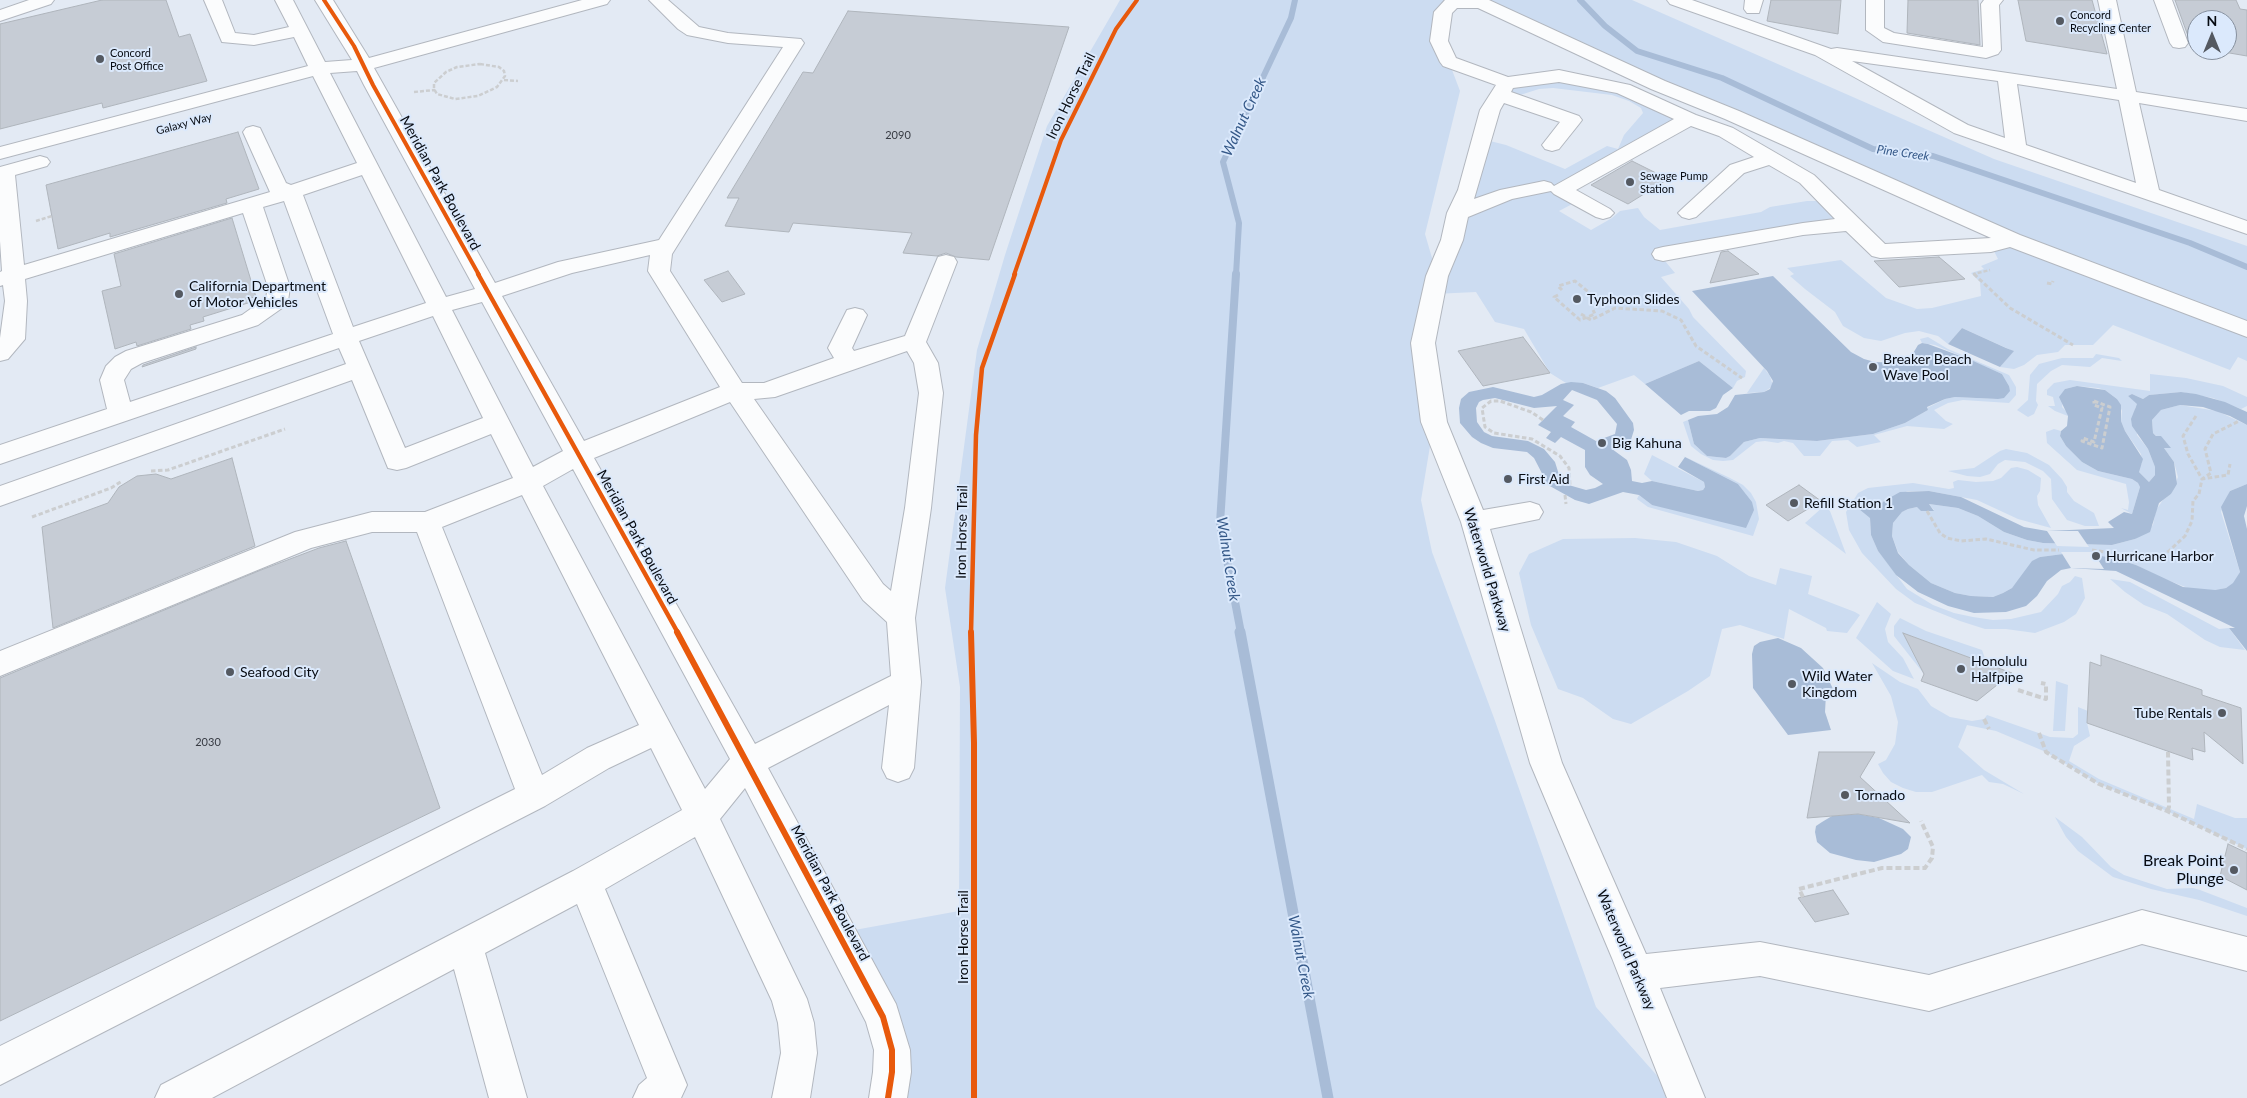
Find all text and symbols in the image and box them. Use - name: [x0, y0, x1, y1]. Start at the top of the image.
- place label: Concord Recycling Center: [2070, 8, 2151, 34]
- north arrow: [2187, 10, 2237, 60]
- text: N: [2207, 12, 2217, 29]
- marker: Concord Recycling Center: [2054, 15, 2066, 27]
- place label: Concord Post Office: [110, 46, 164, 72]
- street label: Iron Horse Trail: [1043, 50, 1099, 142]
- marker: Concord Post Office: [94, 53, 106, 65]
- water label: Walnut Creek: [1218, 75, 1270, 159]
- street label: Galaxy Way: [155, 110, 213, 138]
- street label: Meridian Park Boulevard: [396, 113, 484, 253]
- house number: 2090: [885, 128, 911, 142]
- water label: Pine Creek: [1876, 142, 1930, 164]
- place label: Sewage Pump Station: [1640, 169, 1708, 195]
- marker: Sewage Pump Station: [1624, 176, 1636, 188]
- place label: California Department of Motor Vehicles: [189, 278, 326, 310]
- marker: California Department of Motor Vehicles: [173, 288, 185, 300]
- place label: Typhoon Slides: [1587, 291, 1680, 307]
- marker: Typhoon Slides: [1571, 293, 1583, 305]
- place label: Breaker Beach Wave Pool: [1883, 351, 1972, 384]
- marker: Breaker Beach Wave Pool: [1867, 361, 1879, 373]
- place label: Big Kahuna: [1612, 435, 1682, 451]
- marker: Big Kahuna: [1596, 437, 1608, 449]
- street label: Meridian Park Boulevard: [593, 467, 681, 607]
- place label: First Aid: [1518, 471, 1570, 487]
- marker: First Aid: [1502, 473, 1514, 485]
- street label: Iron Horse Trail: [953, 485, 971, 579]
- place label: Refill Station 1: [1804, 495, 1893, 511]
- marker: Refill Station 1: [1788, 497, 1800, 509]
- street label: Waterworld Parkway: [1460, 506, 1514, 634]
- water label: Walnut Creek: [1212, 516, 1244, 602]
- place label: Hurricane Harbor: [2106, 548, 2214, 564]
- marker: Hurricane Harbor: [2090, 550, 2102, 562]
- place label: Honolulu Halfpipe: [1971, 653, 2027, 686]
- marker: Honolulu Halfpipe: [1955, 663, 1967, 675]
- place label: Seafood City: [240, 664, 319, 680]
- marker: Seafood City: [224, 666, 236, 678]
- place label: Wild Water Kingdom: [1802, 668, 1873, 700]
- marker: Wild Water Kingdom: [1786, 678, 1798, 690]
- place label: Tube Rentals: [2134, 705, 2212, 721]
- marker: Tube Rentals: [2216, 707, 2228, 719]
- house number: 2030: [195, 735, 221, 749]
- place label: Tornado: [1855, 787, 1905, 803]
- marker: Tornado: [1839, 789, 1851, 801]
- street label: Meridian Park Boulevard: [787, 822, 873, 964]
- place label: Break Point Plunge: [2143, 851, 2224, 889]
- marker: Break Point Plunge: [2228, 864, 2240, 876]
- street label: Waterworld Parkway: [1593, 887, 1659, 1013]
- street label: Iron Horse Trail: [955, 890, 971, 984]
- water label: Walnut Creek: [1284, 914, 1318, 1000]

